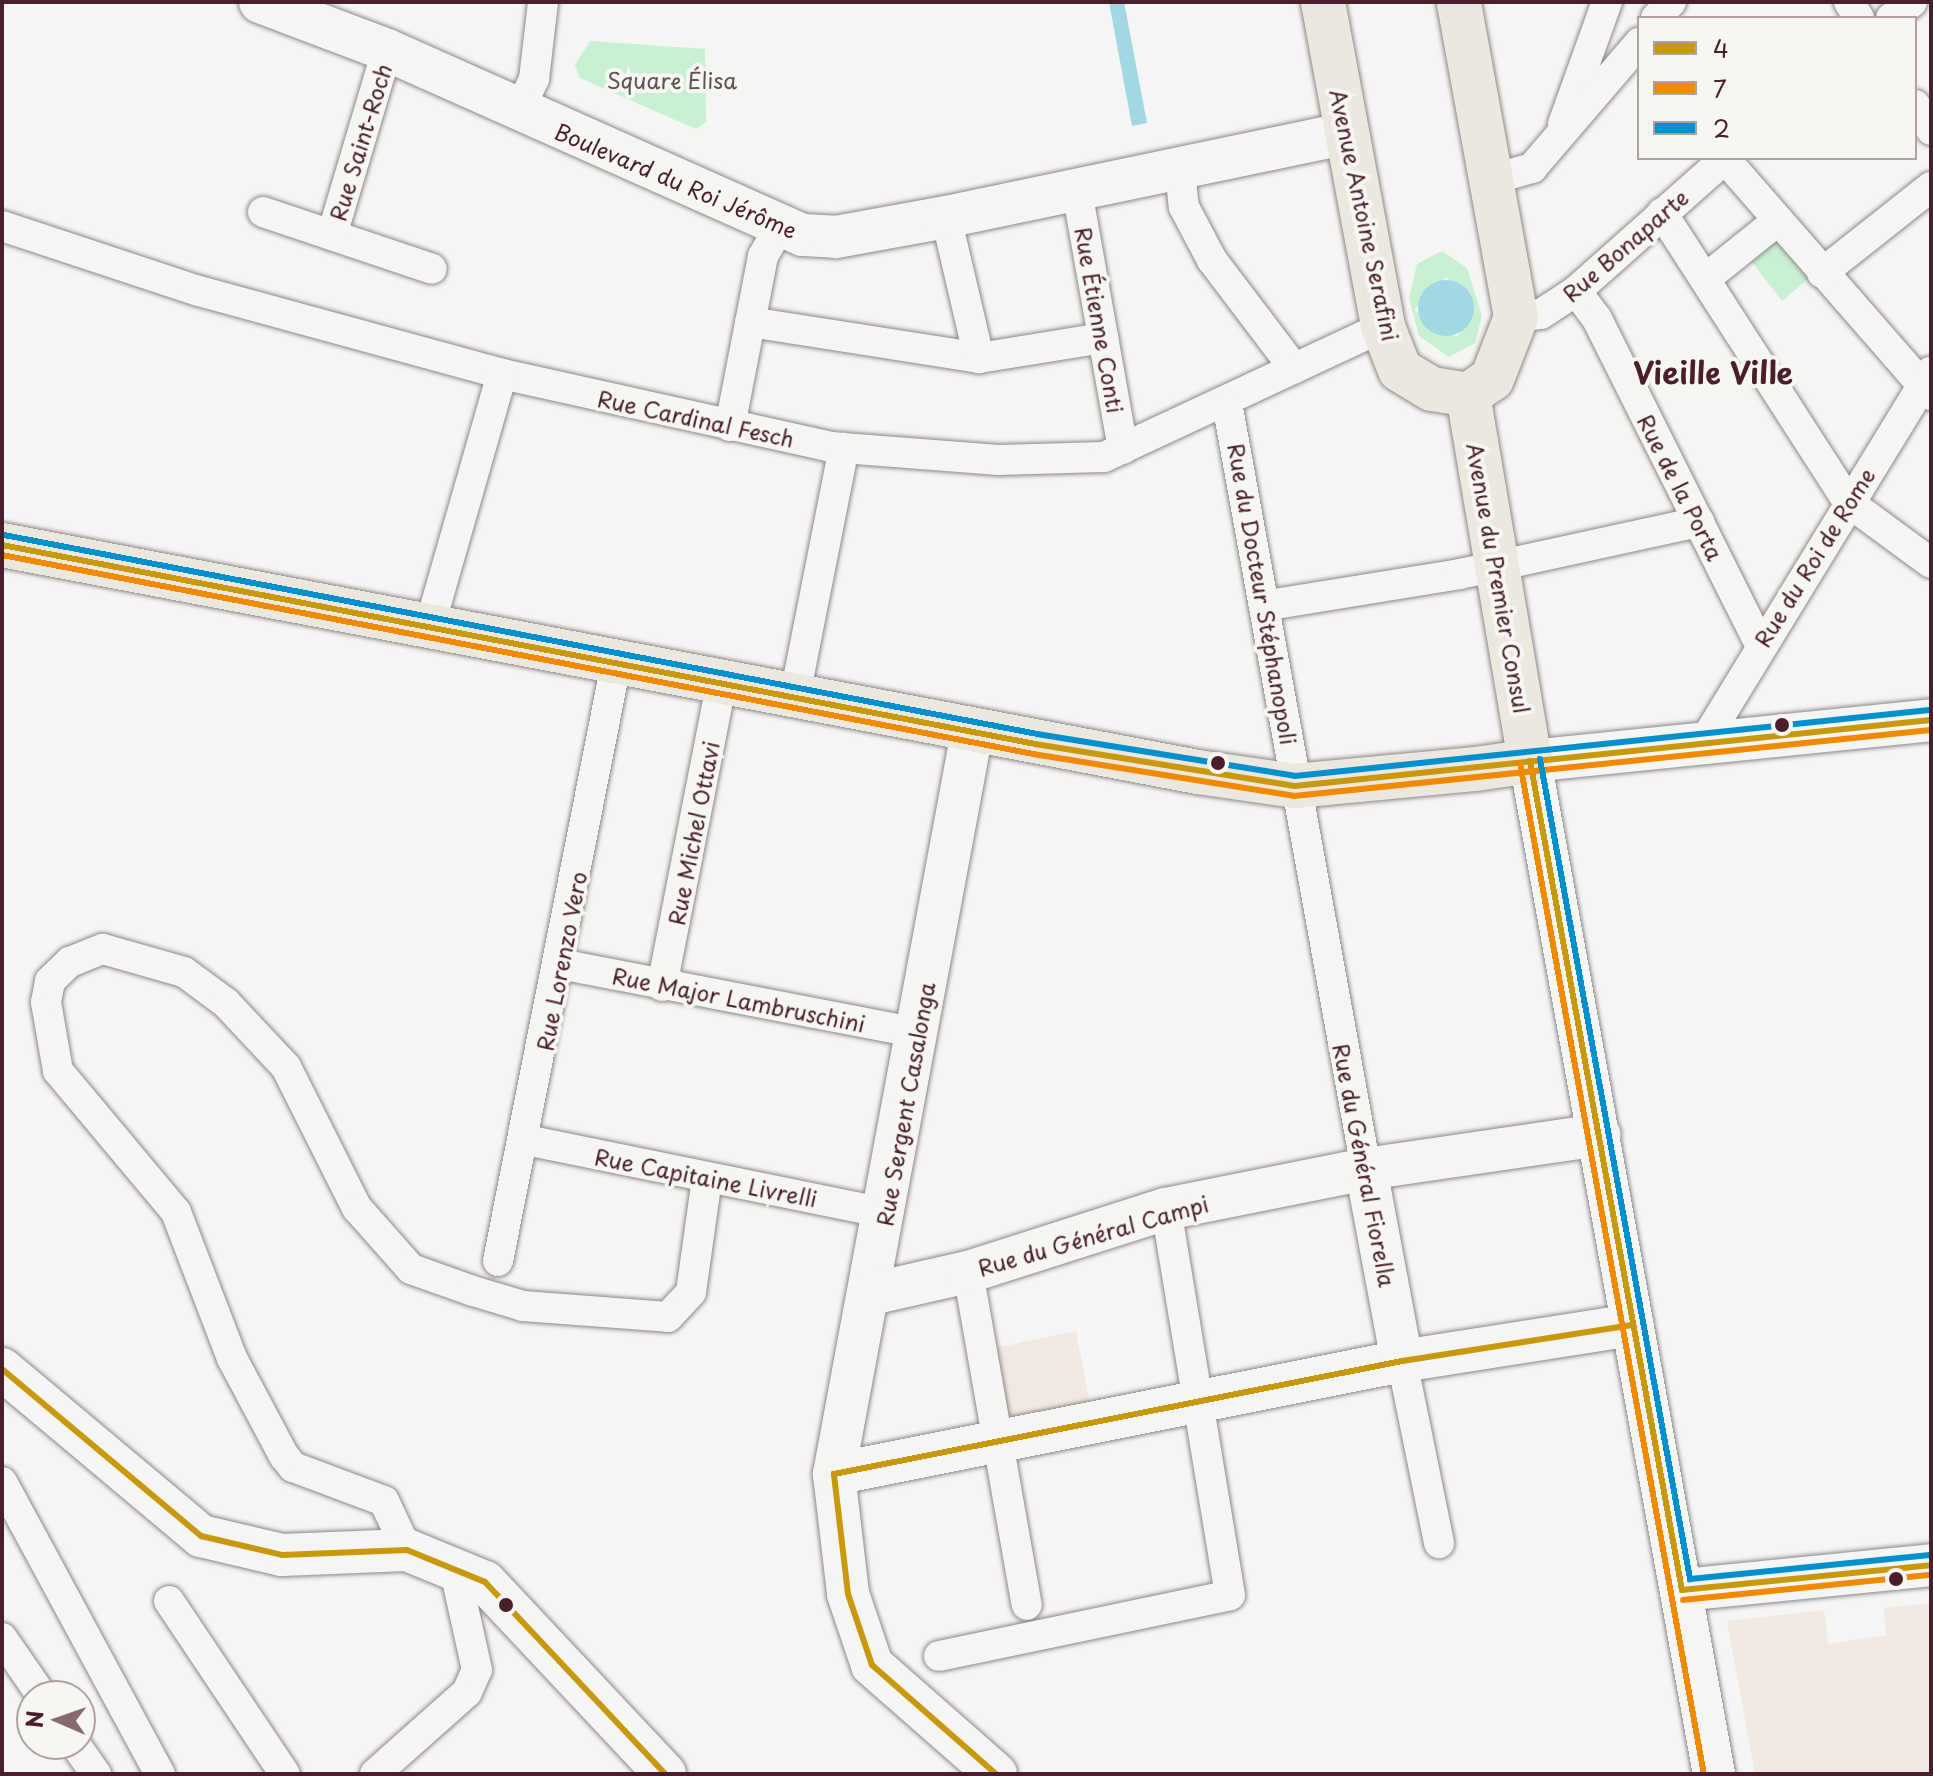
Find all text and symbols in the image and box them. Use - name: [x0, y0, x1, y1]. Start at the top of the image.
- legend: [1637, 16, 1917, 160]
- text: 4: [1713, 30, 1729, 66]
- street label: Rue Saint-Roch: [323, 60, 397, 224]
- park label: Square Élisa: [606, 67, 738, 93]
- text: 7: [1713, 70, 1727, 106]
- street label: Avenue Antoine Serafini: [1325, 87, 1405, 343]
- text: 2: [1713, 110, 1730, 146]
- street label: Boulevard du Roi Jérôme: [550, 116, 802, 244]
- street label: Rue Bonaparte: [1556, 183, 1694, 307]
- street label: Rue Étienne Conti: [1070, 224, 1130, 416]
- district label: Vieille Ville: [1632, 354, 1794, 390]
- street label: Rue Cardinal Fesch: [593, 384, 799, 452]
- street label: Rue de la Porta: [1632, 408, 1730, 566]
- street label: Rue du Docteur Stéphanopoli: [1223, 438, 1303, 750]
- street label: Avenue du Premier Consul: [1462, 440, 1536, 716]
- street label: Rue du Roi de Rome: [1747, 460, 1881, 654]
- unlabelled marker: [1774, 717, 1790, 733]
- street label: Rue Michel Ottavi: [662, 738, 724, 928]
- unlabelled marker: [1210, 755, 1226, 771]
- street label: Rue Lorenzo Vero: [530, 868, 592, 1054]
- street label: Rue Major Lambruschini: [610, 961, 868, 1037]
- street label: Rue Sergent Casalonga: [871, 980, 939, 1228]
- street label: Rue du Général Fiorella: [1328, 1040, 1402, 1290]
- street label: Rue Capitaine Livrelli: [593, 1142, 819, 1212]
- street label: Rue du Général Campi: [974, 1189, 1212, 1281]
- unlabelled marker: [1888, 1571, 1904, 1587]
- unlabelled marker: [498, 1597, 514, 1613]
- north arrow: [16, 1680, 96, 1760]
- text: N: [17, 1710, 50, 1729]

